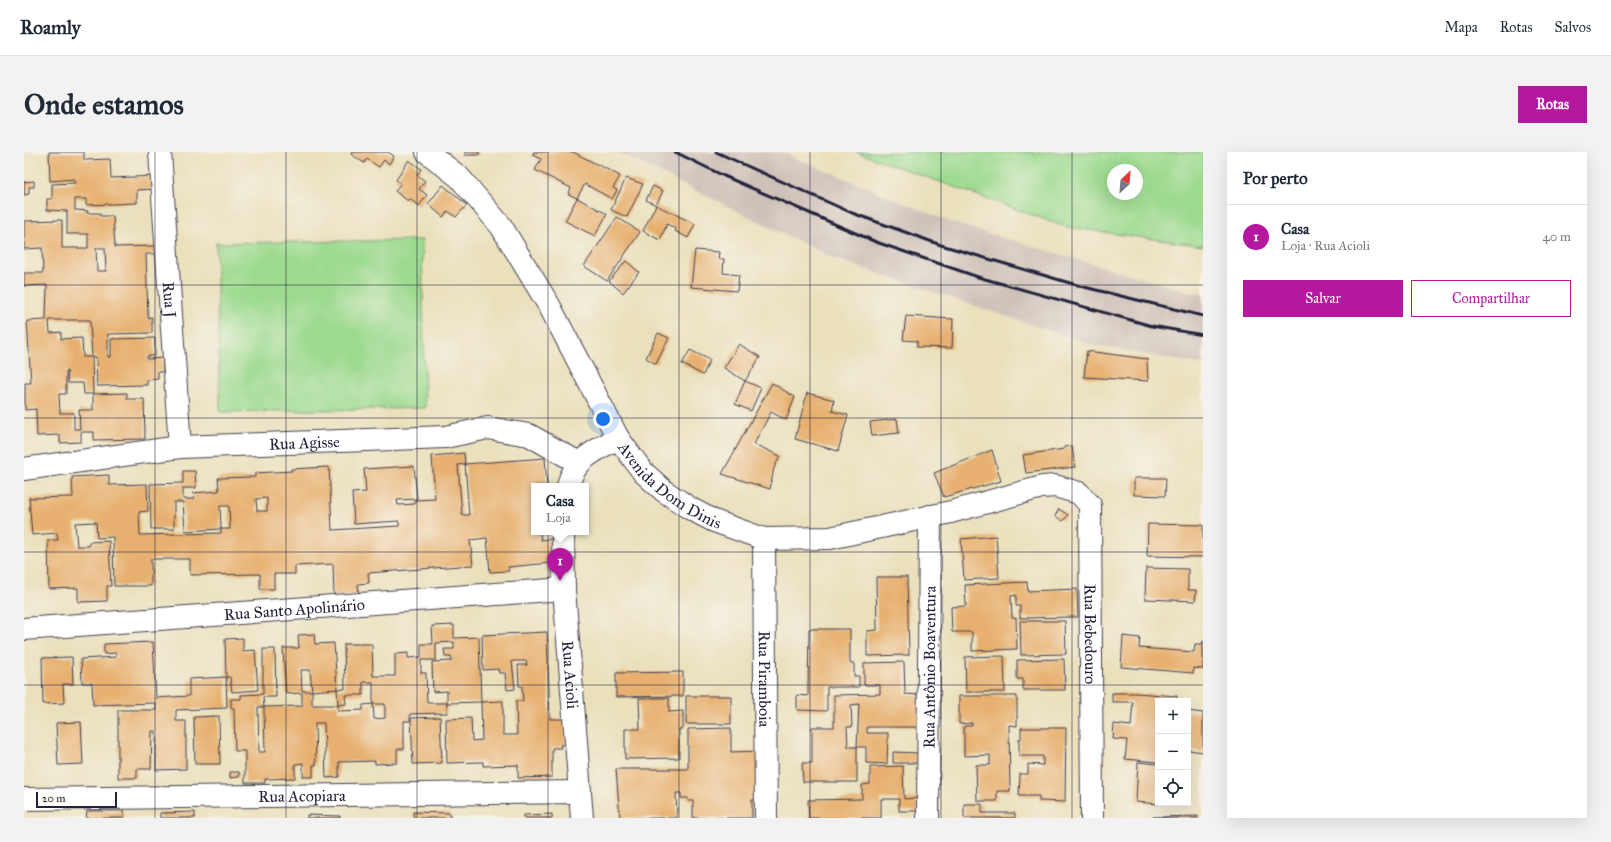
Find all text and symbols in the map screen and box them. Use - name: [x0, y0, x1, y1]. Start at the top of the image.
- text: Roamly: [20, 16, 81, 39]
- text: Mapa: [1444, 19, 1478, 36]
- text: Rotas: [1500, 19, 1533, 36]
- text: Salvos: [1555, 19, 1591, 36]
- button: Rotas: [1518, 86, 1587, 123]
- text: Onde estamos: [24, 87, 184, 122]
- north arrow: [1107, 164, 1143, 200]
- text: Por perto: [1243, 168, 1308, 189]
- text: Casa: [1281, 220, 1309, 238]
- text: 1: [1253, 229, 1259, 245]
- text: 40 m: [1542, 229, 1571, 245]
- text: Loja · Rua Acioli: [1281, 238, 1370, 254]
- button: Salvar: [1243, 280, 1403, 317]
- button: Compartilhar: [1411, 280, 1571, 317]
- street label: Rua J: [159, 281, 181, 319]
- your location: [593, 409, 613, 429]
- street label: Rua Agisse: [269, 431, 340, 453]
- street label: Avenida Dom Dinis: [614, 437, 724, 532]
- popup: [531, 483, 589, 535]
- text: Casa: [546, 492, 574, 510]
- text: Loja: [546, 510, 571, 526]
- pin: 1: [547, 548, 573, 581]
- street label: Rua Bebedouro: [1081, 584, 1101, 684]
- street label: Rua Antônio Boaventura: [919, 585, 939, 748]
- street label: Rua Santo Apolinário: [223, 594, 365, 624]
- street label: Rua Piramboia: [755, 631, 775, 728]
- street label: Rua Acioli: [559, 640, 583, 710]
- map controls: [1155, 698, 1191, 806]
- button: +: [1155, 698, 1191, 734]
- button: −: [1155, 734, 1191, 770]
- button: locate: [1155, 770, 1191, 806]
- street label: Rua Acopiara: [258, 785, 346, 806]
- scale bar: [36, 790, 117, 809]
- text: 20 m: [42, 792, 65, 805]

